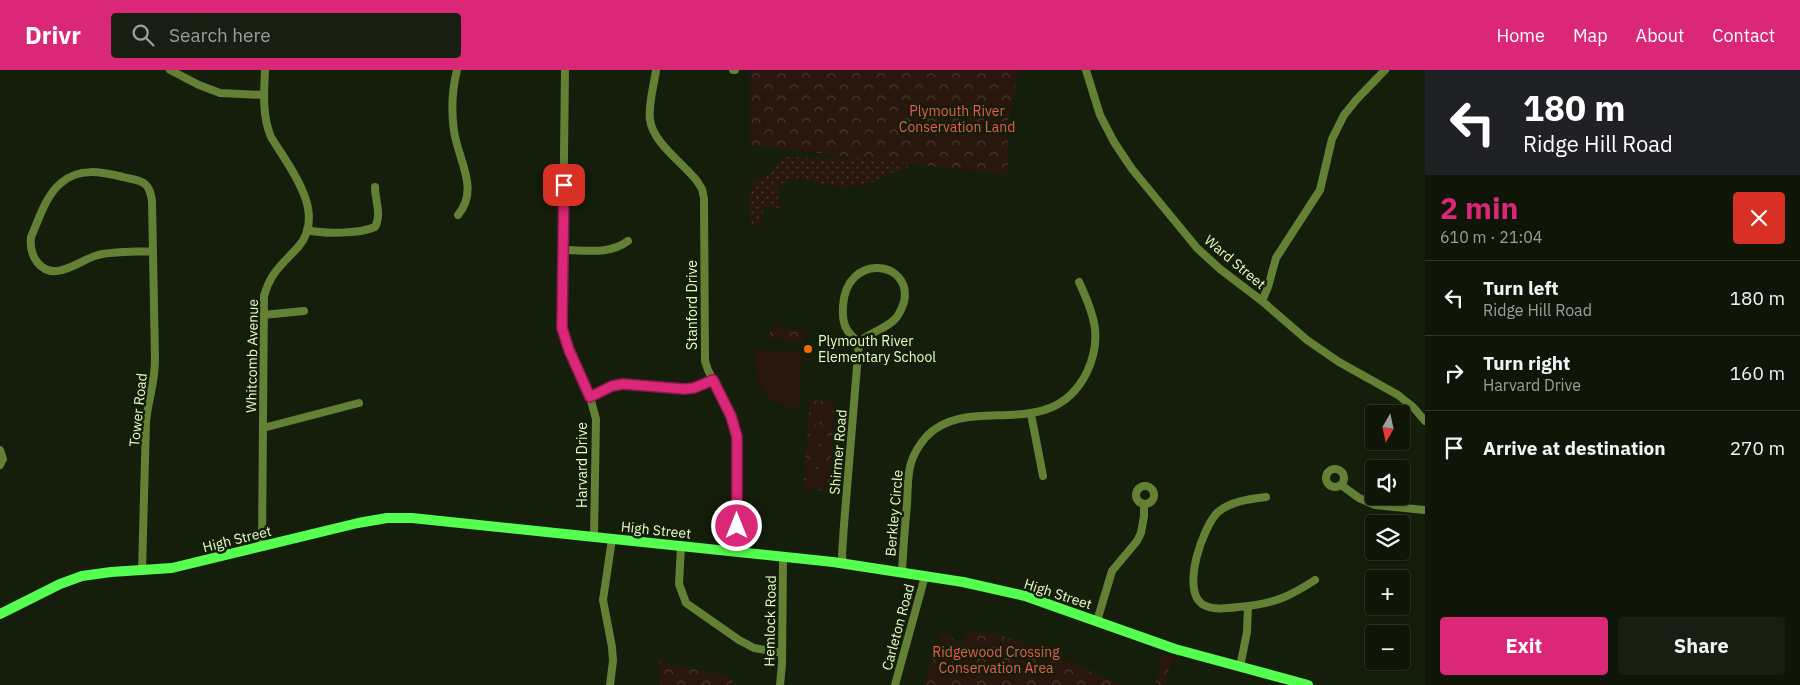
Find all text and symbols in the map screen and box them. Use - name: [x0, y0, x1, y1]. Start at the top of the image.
- search box: [111, 13, 461, 58]
- text: Drivr: [25, 19, 81, 51]
- icon: search: [129, 21, 157, 49]
- text: Search here: [169, 23, 271, 47]
- text: Home: [1497, 24, 1545, 47]
- text: Map: [1573, 24, 1608, 47]
- text: About: [1636, 24, 1684, 47]
- text: Contact: [1712, 24, 1775, 47]
- text: 180 m: [1523, 85, 1626, 131]
- icon: left: [1440, 90, 1505, 155]
- park label: Plymouth River Conservation Land: [899, 102, 1015, 136]
- text: Ridge Hill Road: [1523, 129, 1673, 158]
- pin: [543, 164, 585, 206]
- icon: arrive: [550, 171, 578, 199]
- text: 2 min: [1440, 188, 1518, 227]
- button: close: [1733, 192, 1785, 244]
- text: 610 m · 21:04: [1440, 227, 1542, 247]
- street label: Ward Street: [1201, 231, 1269, 293]
- street label: Stanford Drive: [683, 260, 701, 350]
- text: Turn left: [1483, 276, 1559, 300]
- icon: left: [1440, 284, 1468, 312]
- text: 180 m: [1730, 286, 1785, 310]
- street label: Whitcomb Avenue: [242, 299, 262, 413]
- text: Ridge Hill Road: [1483, 300, 1592, 320]
- place label: Plymouth River Elementary School: [818, 332, 936, 366]
- marker: Plymouth River Elementary School: [802, 343, 814, 355]
- text: Turn right: [1483, 351, 1570, 375]
- icon: right: [1440, 359, 1468, 387]
- text: 160 m: [1730, 361, 1785, 385]
- street label: Tower Road: [125, 372, 151, 448]
- text: Harvard Drive: [1483, 375, 1581, 395]
- north arrow: [1365, 405, 1410, 450]
- map controls: [1365, 405, 1410, 670]
- street label: Shirmer Road: [825, 409, 851, 495]
- street label: Harvard Drive: [573, 422, 591, 508]
- icon: arrive: [1440, 434, 1468, 462]
- text: Arrive at destination: [1483, 436, 1666, 460]
- text: 270 m: [1730, 436, 1785, 460]
- button: sound: [1365, 460, 1410, 505]
- street label: Berkley Circle: [881, 469, 907, 557]
- position arrow: [710, 499, 762, 551]
- button: layers: [1365, 515, 1410, 560]
- street label: High Street: [620, 517, 692, 543]
- street label: High Street: [201, 522, 273, 556]
- button: +: [1365, 570, 1410, 615]
- street label: Hemlock Road: [760, 575, 780, 667]
- street label: High Street: [1022, 575, 1094, 613]
- street label: Carleton Road: [878, 582, 918, 672]
- button: Exit: [1440, 617, 1608, 675]
- button: Share: [1618, 617, 1785, 675]
- button: −: [1365, 625, 1410, 670]
- park label: Ridgewood Crossing Conservation Area: [932, 643, 1060, 677]

